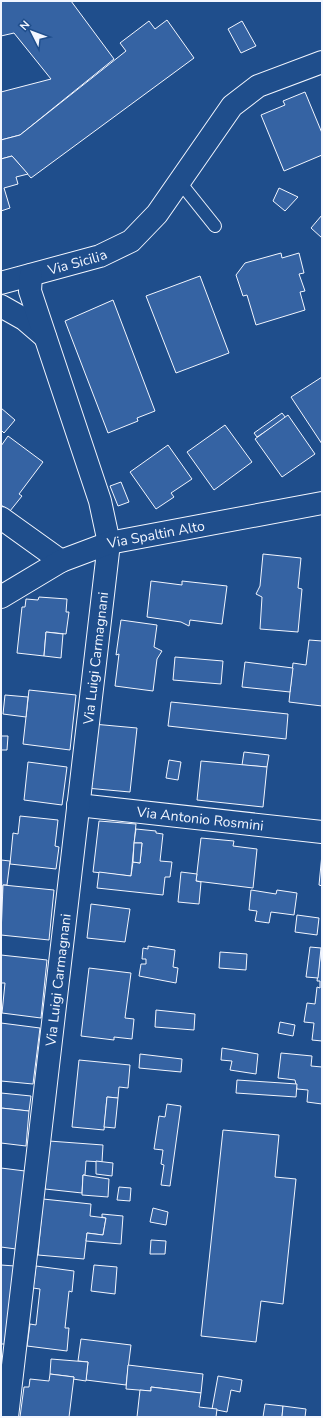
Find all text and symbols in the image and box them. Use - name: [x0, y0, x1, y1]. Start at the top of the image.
- north arrow: [12, 12, 52, 52]
- text: N: [17, 18, 33, 34]
- street label: Via Sicilia: [45, 245, 110, 280]
- street label: Via Spaltin Alto: [105, 516, 207, 553]
- street label: Via Luigi Carmagnani: [79, 591, 113, 727]
- street label: Via Antonio Rosmini: [135, 802, 265, 835]
- street label: Via Luigi Carmagnani: [41, 913, 76, 1048]

